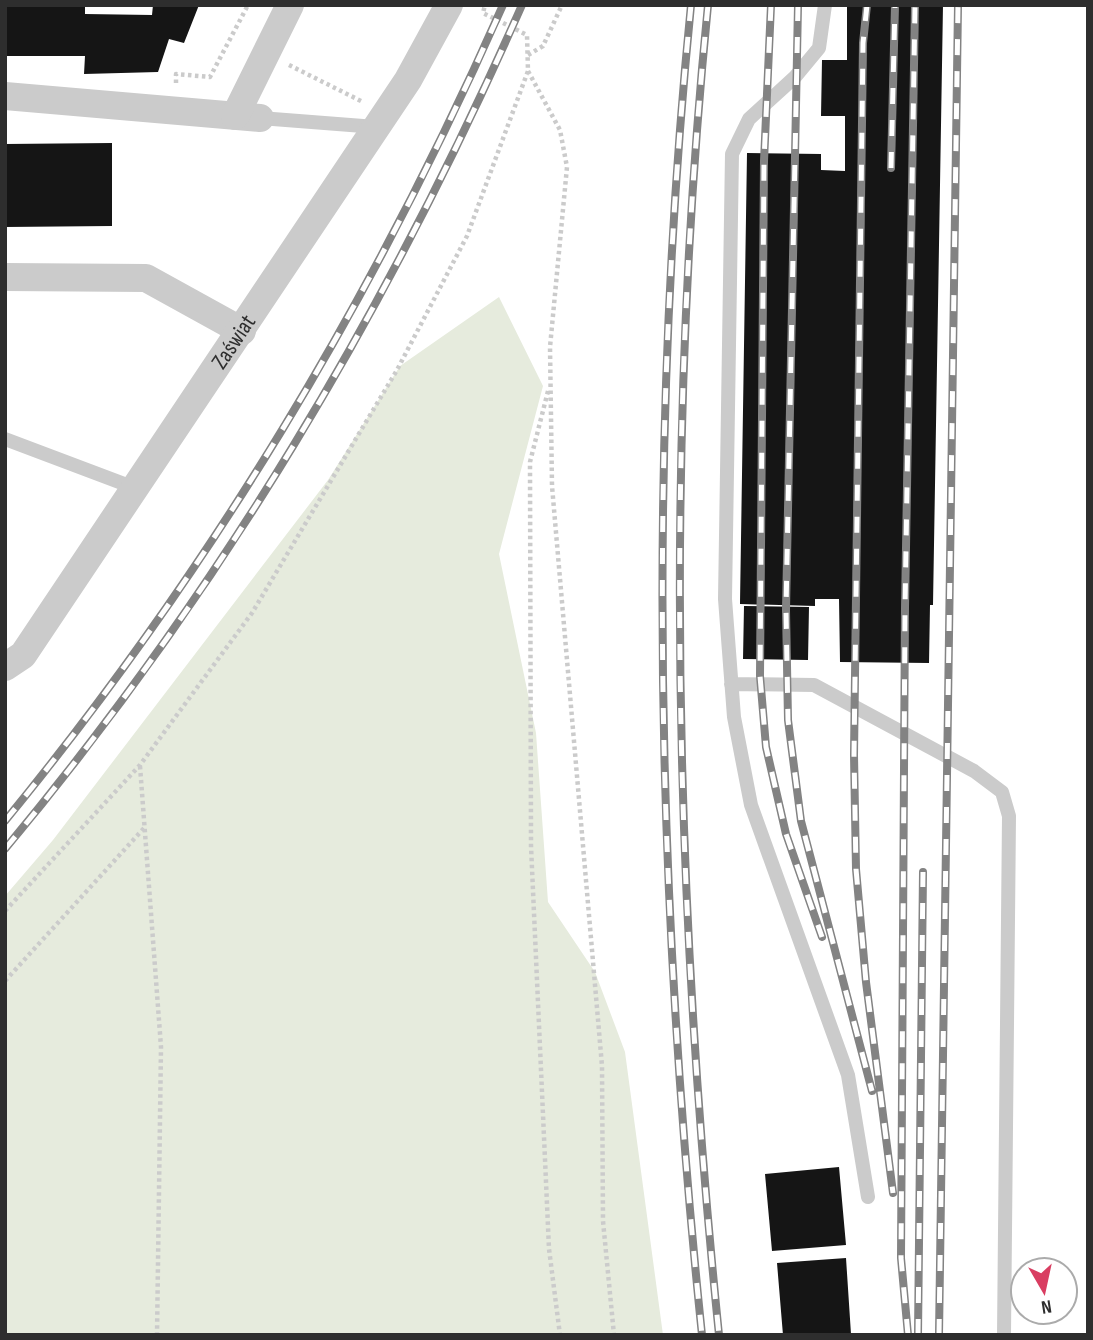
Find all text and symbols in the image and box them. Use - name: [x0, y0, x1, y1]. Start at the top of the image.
- street label: Zaświat: [206, 309, 262, 374]
- north arrow: [1009, 1256, 1079, 1326]
- text: N: [1040, 1294, 1053, 1318]

